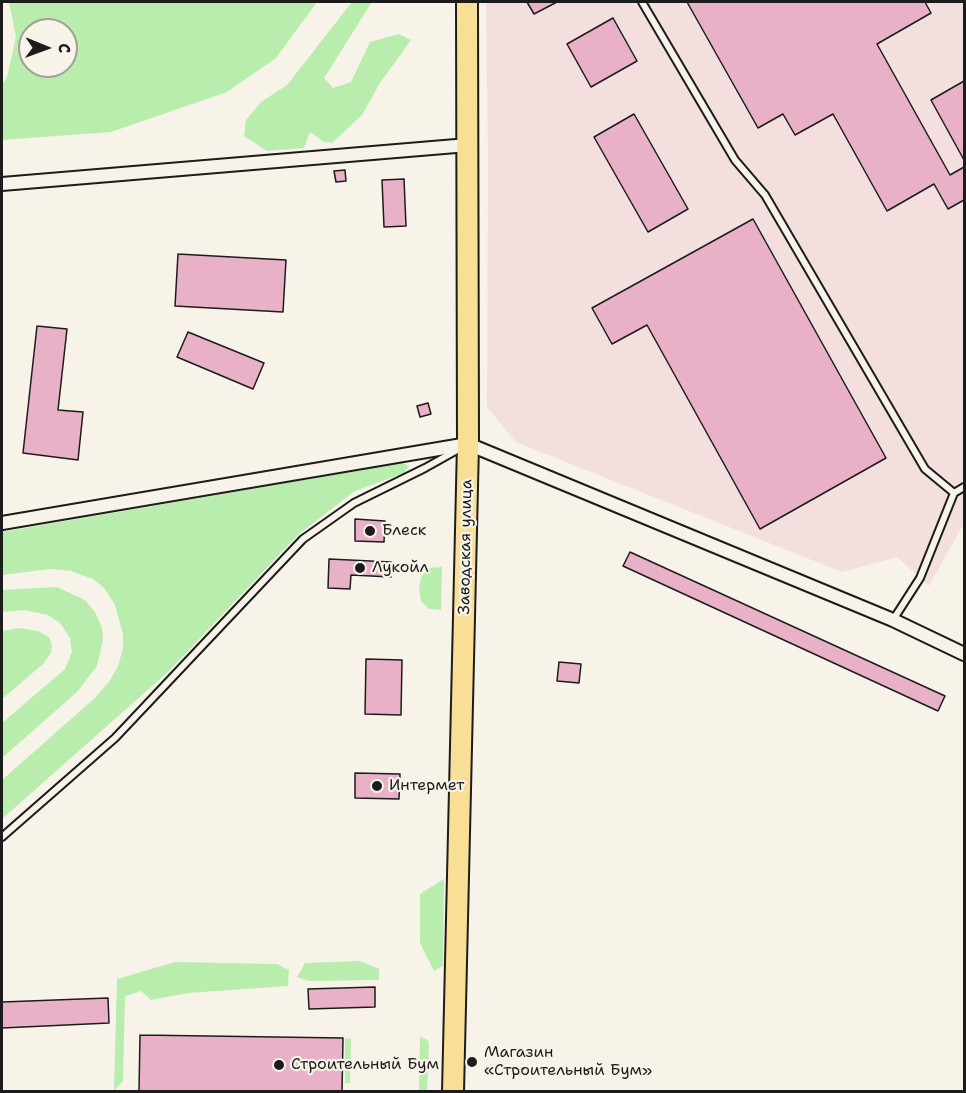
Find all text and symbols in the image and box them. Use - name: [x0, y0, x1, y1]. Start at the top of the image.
- north arrow: [18, 18, 78, 78]
- text: С: [54, 43, 75, 53]
- street label: Заводская улица: [455, 479, 477, 615]
- place label: Блеск: [382, 521, 426, 541]
- marker: Блеск: [363, 524, 377, 538]
- place label: Лукойл: [372, 558, 429, 578]
- marker: Лукойл: [353, 561, 367, 575]
- place label: Интермет: [389, 776, 464, 796]
- marker: Интермет: [370, 779, 384, 793]
- place label: Магазин «Строительный Бум»: [484, 1043, 652, 1081]
- place label: Строительный Бум: [291, 1055, 439, 1075]
- marker: Магазин «Строительный Бум»: [465, 1055, 479, 1069]
- marker: Строительный Бум: [272, 1058, 286, 1072]

